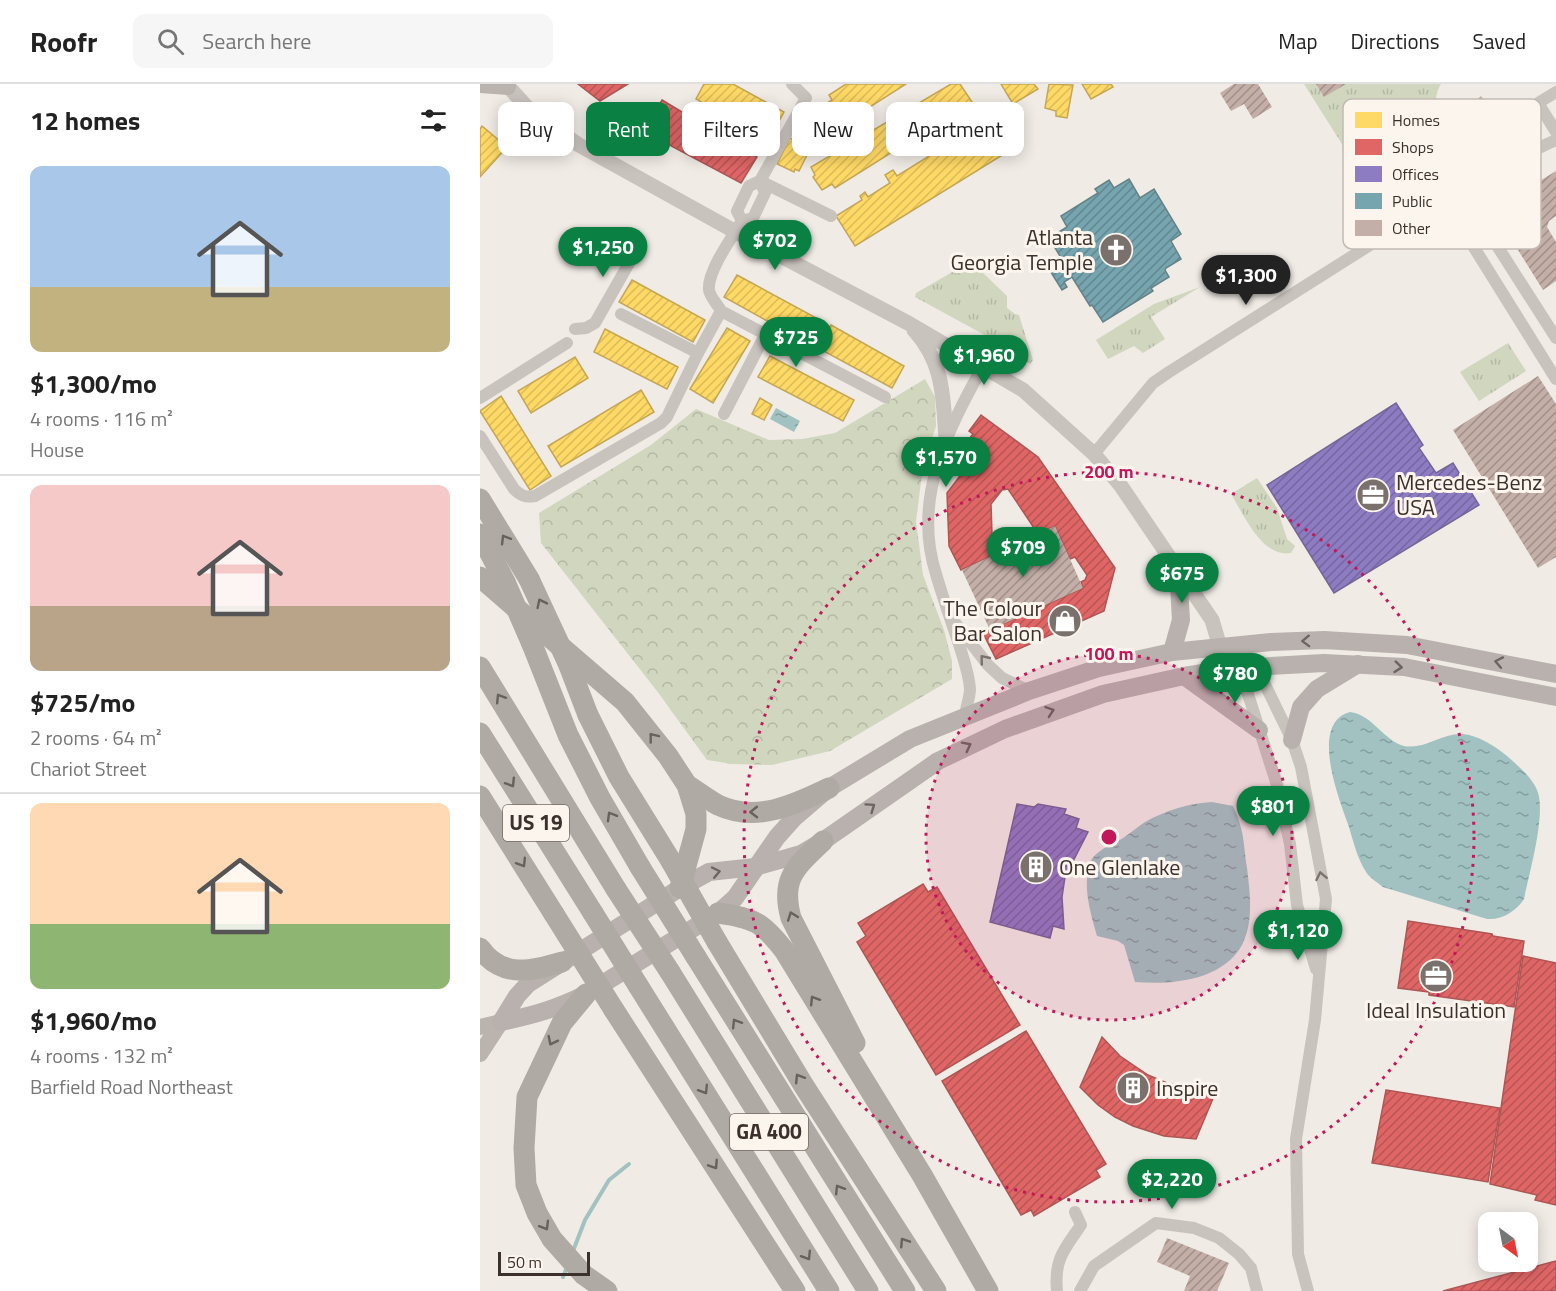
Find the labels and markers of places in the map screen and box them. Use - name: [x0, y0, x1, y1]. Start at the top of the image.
- pin: $702: [739, 220, 811, 271]
- place label: Atlanta Georgia Temple: [950, 220, 1093, 279]
- pin: $1,250: [554, 227, 652, 278]
- church icon: Atlanta Georgia Temple: [1098, 232, 1134, 268]
- pin: $1,300: [1197, 255, 1295, 306]
- pin: $725: [760, 317, 832, 368]
- pin: $1,960: [935, 335, 1033, 386]
- pin: $1,570: [897, 437, 995, 488]
- place label: Mercedes-Benz USA: [1396, 465, 1542, 524]
- office icon: Mercedes-Benz USA: [1355, 477, 1391, 513]
- pin: $709: [987, 527, 1059, 578]
- pin: $675: [1146, 553, 1218, 604]
- place label: The Colour Bar Salon: [943, 591, 1042, 650]
- shop icon: The Colour Bar Salon: [1047, 603, 1083, 639]
- pin: $780: [1199, 653, 1271, 704]
- pin: $801: [1237, 786, 1309, 837]
- centre of rings: [1099, 827, 1119, 847]
- building icon: One Glenlake: [1018, 849, 1054, 885]
- place label: One Glenlake: [1059, 850, 1180, 884]
- pin: $1,120: [1249, 910, 1347, 961]
- office icon: Ideal Insulation: [1418, 958, 1454, 994]
- place label: Ideal Insulation: [1366, 993, 1506, 1027]
- building icon: Inspire: [1115, 1070, 1151, 1106]
- place label: Inspire: [1156, 1071, 1218, 1105]
- pin: $2,220: [1123, 1159, 1221, 1210]

